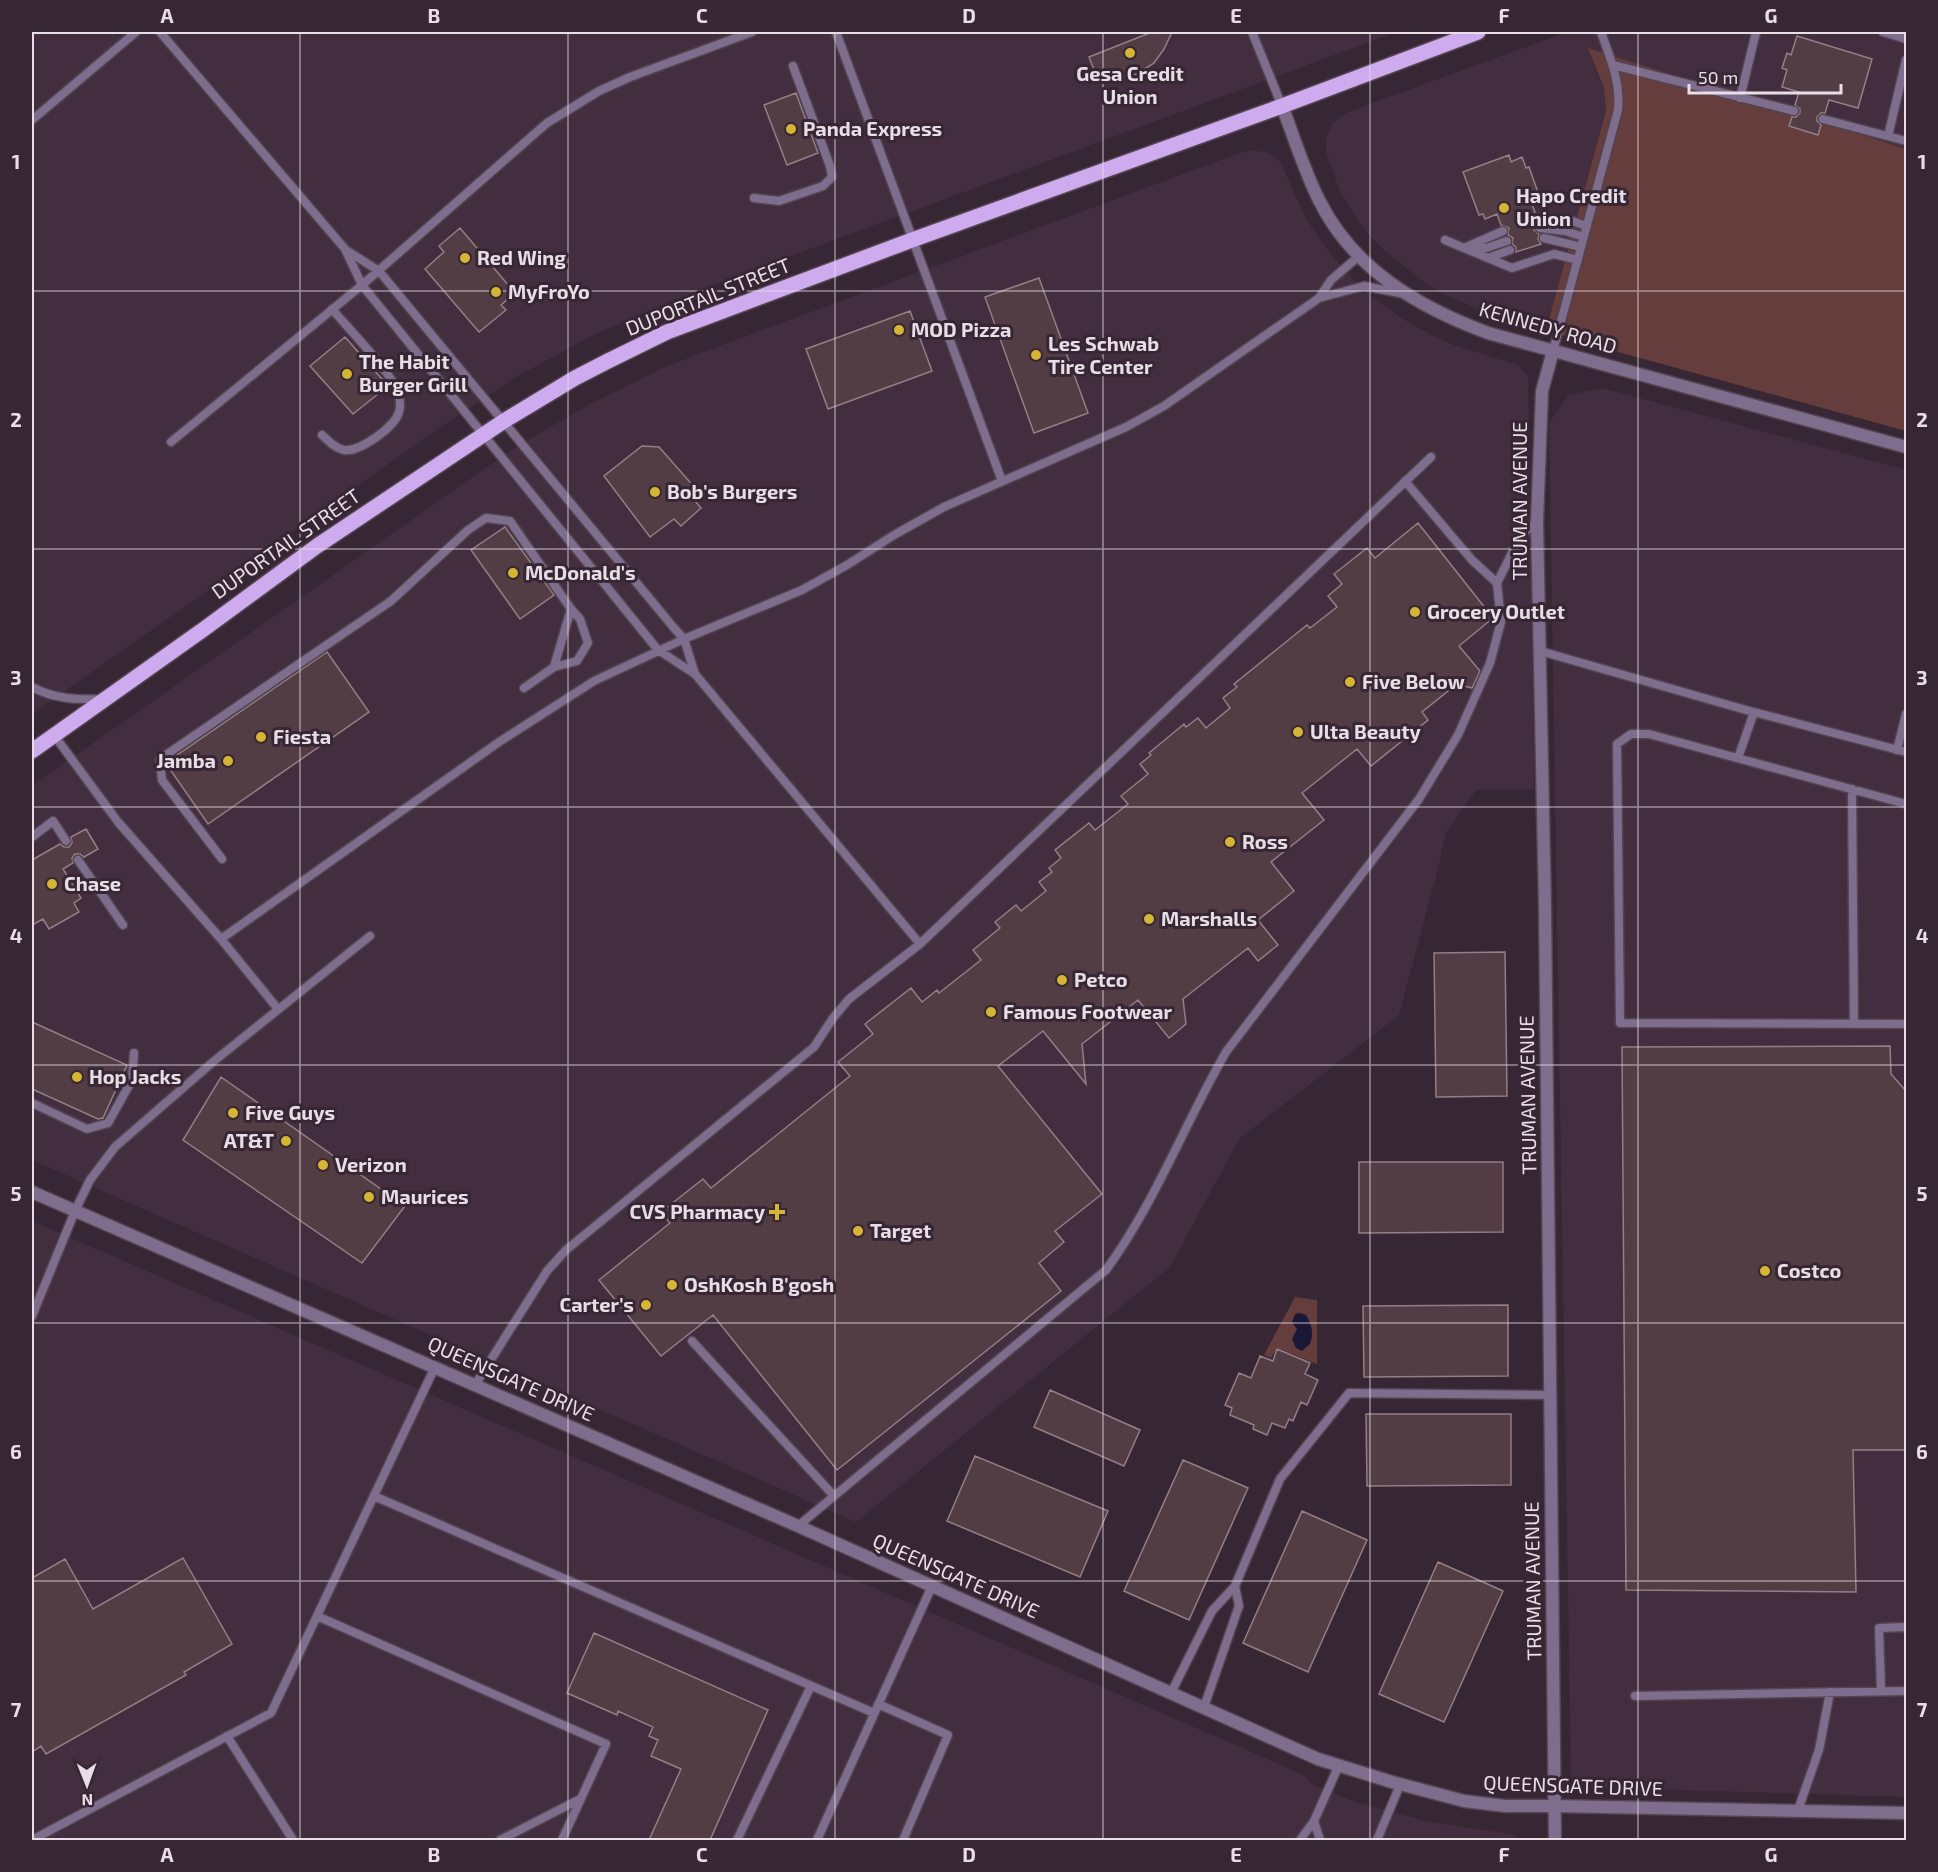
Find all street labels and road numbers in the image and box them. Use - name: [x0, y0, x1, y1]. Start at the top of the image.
- street label: DUPORTAIL STREET: [622, 252, 794, 340]
- street label: KENNEDY ROAD: [1477, 296, 1620, 358]
- street label: TRUMAN AVENUE: [1507, 421, 1531, 581]
- street label: DUPORTAIL STREET: [207, 483, 365, 603]
- street label: TRUMAN AVENUE: [1514, 1015, 1540, 1175]
- street label: QUEENSGATE DRIVE: [424, 1331, 598, 1426]
- street label: TRUMAN AVENUE: [1519, 1501, 1545, 1661]
- street label: QUEENSGATE DRIVE: [869, 1528, 1043, 1623]
- street label: QUEENSGATE DRIVE: [1483, 1770, 1663, 1800]

